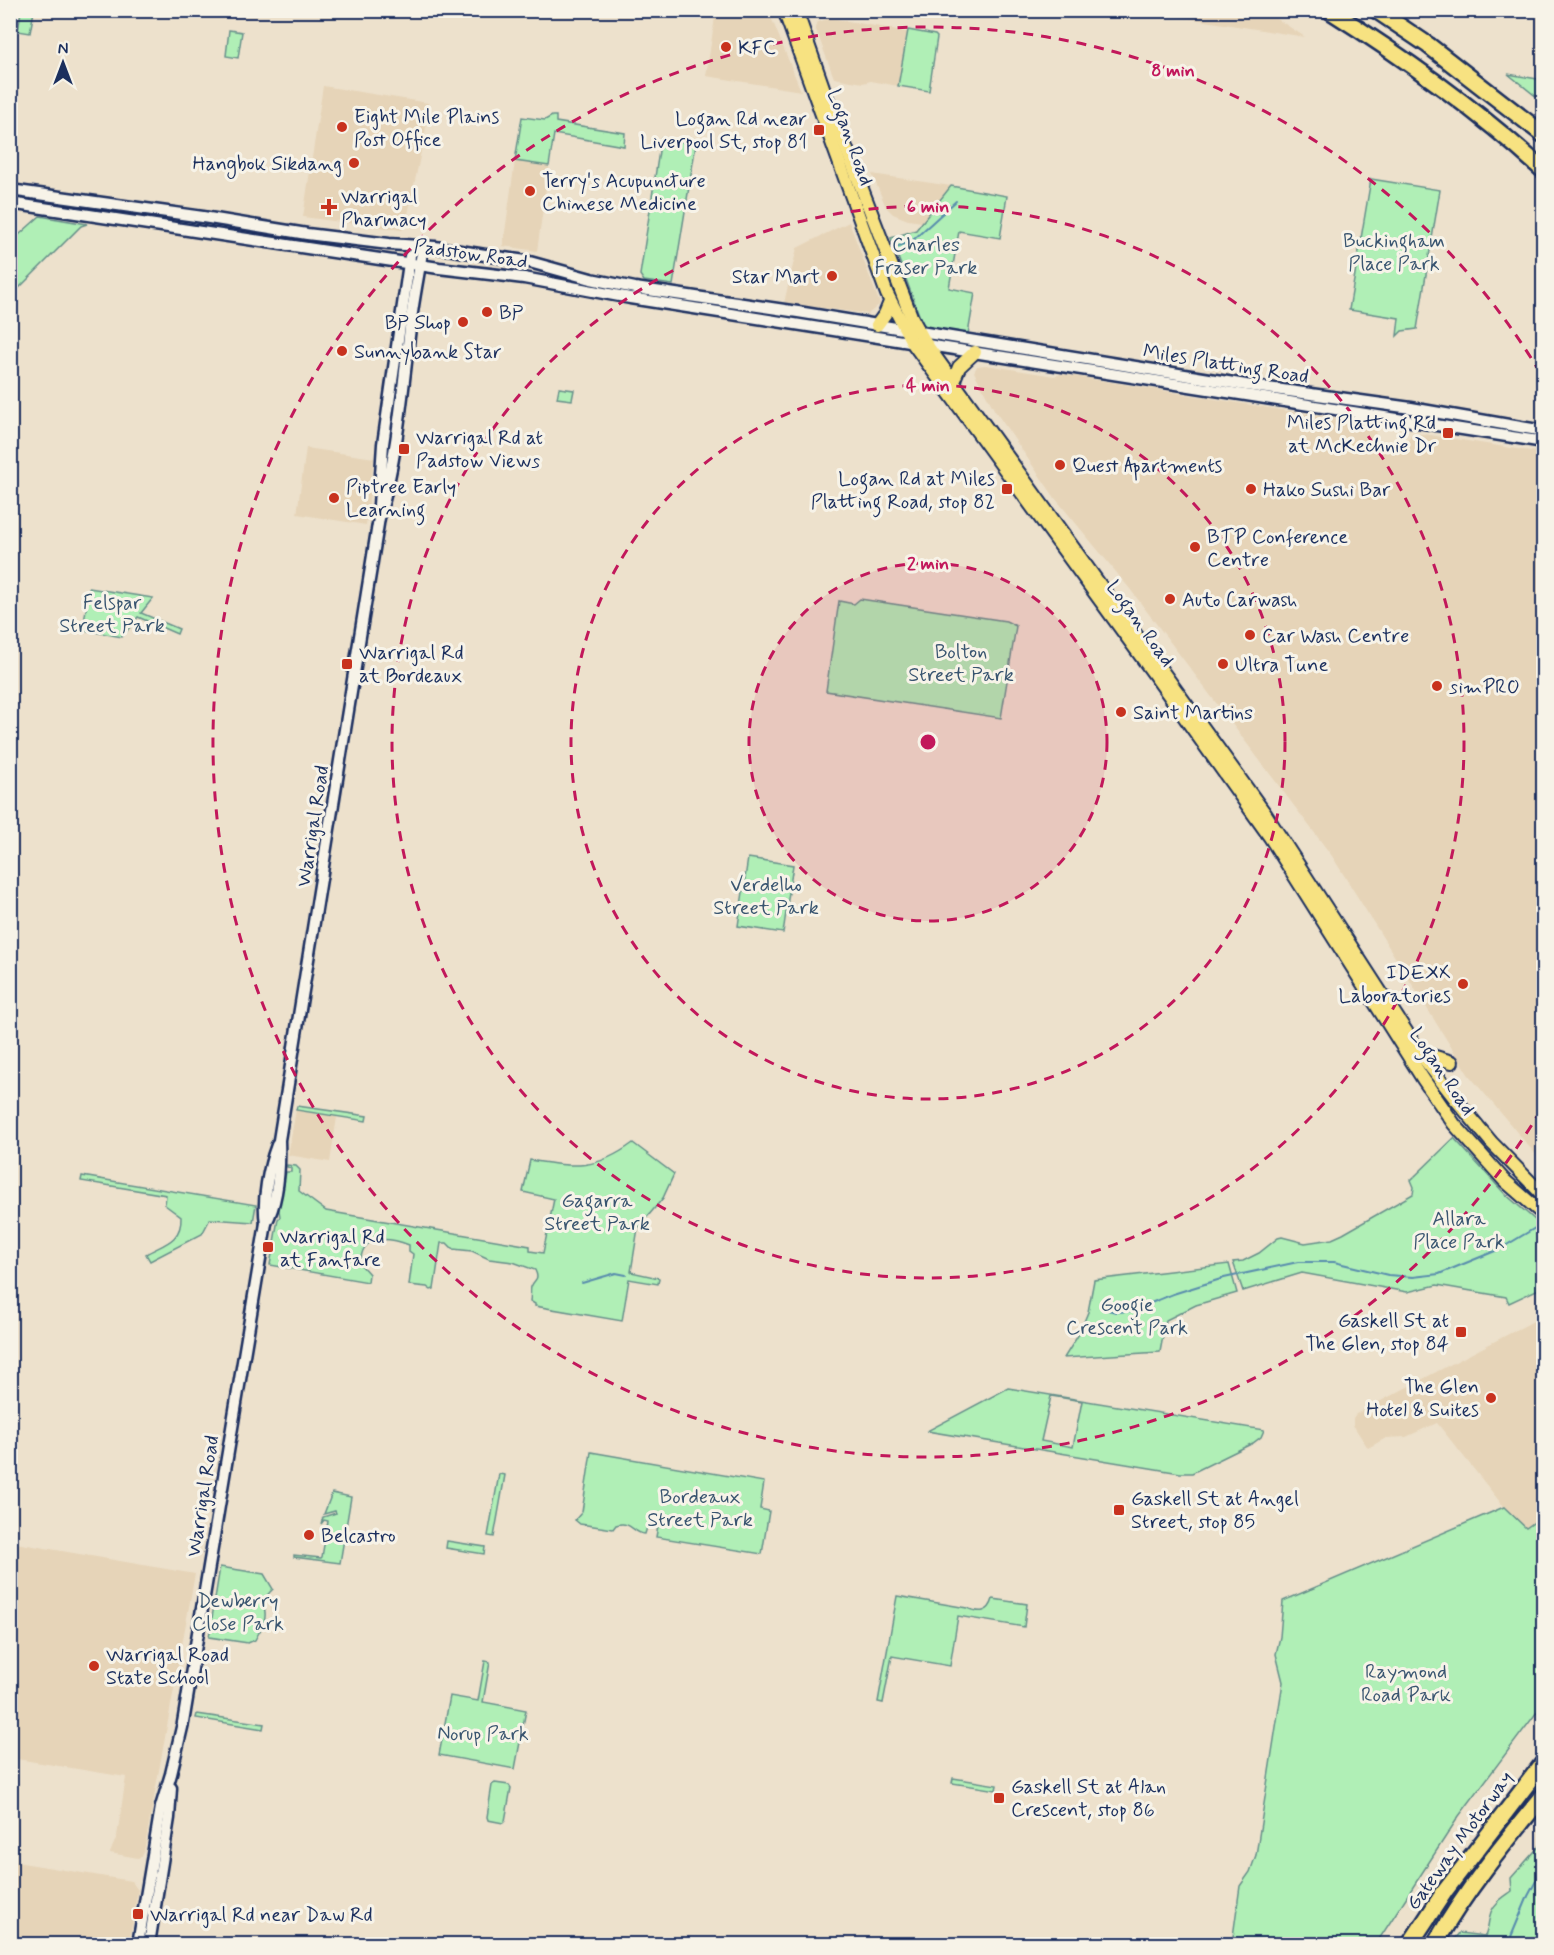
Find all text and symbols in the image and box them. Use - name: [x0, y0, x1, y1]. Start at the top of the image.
- north arrow: [33, 33, 93, 93]
- place label: KFC: [738, 35, 776, 62]
- text: N: [58, 39, 68, 60]
- marker: KFC: [719, 40, 733, 54]
- text: 8 min: [1151, 59, 1195, 83]
- street label: Logan Road: [818, 86, 879, 190]
- place label: Eight Mile Plains Post Office: [354, 104, 499, 154]
- place label: Logan Rd near Liverpool St, stop 81: [640, 106, 807, 156]
- marker: Eight Mile Plains Post Office: [335, 120, 349, 134]
- marker: Logan Rd near Liverpool St, stop 81: [812, 123, 826, 137]
- place label: Hangbok Sikdang: [192, 151, 342, 179]
- marker: Hangbok Sikdang: [347, 156, 361, 170]
- place label: Terry's Acupuncture Chinese Medicine: [542, 168, 706, 218]
- place label: Warrigal Pharmacy: [341, 184, 427, 234]
- marker: Terry's Acupuncture Chinese Medicine: [523, 184, 537, 198]
- text: 6 min: [907, 195, 949, 219]
- marker: Warrigal Pharmacy: [322, 200, 336, 214]
- park label: Buckingham Place Park: [1343, 228, 1445, 278]
- park label: Charles Fraser Park: [875, 232, 977, 282]
- street label: Padstow Road: [412, 233, 529, 276]
- place label: Star Mart: [732, 264, 820, 291]
- marker: Star Mart: [825, 269, 839, 283]
- place label: BP: [499, 300, 524, 327]
- marker: BP: [480, 305, 494, 319]
- place label: BP Shop: [385, 310, 451, 337]
- marker: BP Shop: [456, 315, 470, 329]
- street label: Miles Platting Road: [1141, 338, 1311, 393]
- place label: Sunnybank Star: [354, 339, 502, 366]
- marker: Sunnybank Star: [335, 344, 349, 358]
- text: 4 min: [906, 374, 950, 398]
- place label: Miles Platting Rd at McKechnie Dr: [1287, 410, 1437, 460]
- place label: Warrigal Rd at Padstow Views: [416, 425, 543, 475]
- marker: Miles Platting Rd at McKechnie Dr: [1441, 426, 1455, 440]
- marker: Warrigal Rd at Padstow Views: [397, 442, 411, 456]
- place label: Quest Apartments: [1072, 453, 1222, 481]
- marker: Quest Apartments: [1053, 458, 1067, 472]
- place label: Logan Rd at Miles Platting Road, stop 82: [811, 466, 995, 518]
- place label: Piptree Early Learning: [346, 474, 456, 526]
- place label: Hako Sushi Bar: [1263, 477, 1391, 504]
- marker: Logan Rd at Miles Platting Road, stop 82: [1000, 482, 1014, 496]
- marker: Hako Sushi Bar: [1244, 482, 1258, 496]
- marker: Piptree Early Learning: [327, 491, 341, 505]
- place label: BTP Conference Centre: [1207, 524, 1348, 574]
- marker: BTP Conference Centre: [1188, 540, 1202, 554]
- text: 2 min: [907, 552, 949, 576]
- street label: Logan Road: [1098, 575, 1180, 674]
- place label: Auto Carwash: [1182, 587, 1297, 614]
- park label: Felspar Street Park: [59, 590, 165, 640]
- marker: Auto Carwash: [1163, 592, 1177, 606]
- place label: Car Wash Centre: [1262, 623, 1409, 650]
- marker: Car Wash Centre: [1243, 628, 1257, 642]
- park label: Bolton Street Park: [908, 639, 1014, 689]
- place label: Warrigal Rd at Bordeaux: [359, 640, 464, 690]
- place label: Ultra Tune: [1235, 652, 1329, 679]
- marker: Warrigal Rd at Bordeaux: [340, 657, 354, 671]
- marker: Ultra Tune: [1216, 657, 1230, 671]
- place label: simPRO: [1449, 674, 1520, 701]
- marker: simPRO: [1430, 679, 1444, 693]
- place label: Saint Martins: [1133, 700, 1253, 727]
- marker: Saint Martins: [1114, 705, 1128, 719]
- centre of rings: [918, 732, 938, 752]
- street label: Warrigal Road: [291, 763, 336, 889]
- park label: Verdelho Street Park: [713, 872, 819, 922]
- place label: IDEXX Laboratories: [1339, 960, 1451, 1010]
- marker: IDEXX Laboratories: [1456, 977, 1470, 991]
- street label: Logan Road: [1401, 1023, 1481, 1122]
- park label: Gagarra Street Park: [544, 1188, 650, 1238]
- park label: Allara Place Park: [1413, 1206, 1505, 1256]
- place label: Warrigal Rd at Fanfare: [280, 1224, 385, 1274]
- marker: Warrigal Rd at Fanfare: [261, 1240, 275, 1254]
- park label: Googie Crescent Park: [1066, 1292, 1188, 1342]
- place label: Gaskell St at The Glen, stop 84: [1305, 1308, 1449, 1358]
- marker: Gaskell St at The Glen, stop 84: [1454, 1325, 1468, 1339]
- place label: The Glen Hotel & Suites: [1366, 1374, 1479, 1424]
- marker: The Glen Hotel & Suites: [1484, 1391, 1498, 1405]
- street label: Warrigal Road: [181, 1433, 226, 1559]
- park label: Bordeaux Street Park: [647, 1484, 753, 1534]
- place label: Gaskell St at Angel Street, stop 85: [1131, 1486, 1299, 1536]
- marker: Gaskell St at Angel Street, stop 85: [1112, 1503, 1126, 1517]
- place label: Belcastro: [321, 1523, 396, 1550]
- marker: Belcastro: [302, 1528, 316, 1542]
- park label: Dewberry Close Park: [192, 1588, 284, 1638]
- place label: Warrigal Road State School: [106, 1642, 229, 1692]
- marker: Warrigal Road State School: [87, 1659, 101, 1673]
- park label: Raymond Road Park: [1361, 1659, 1451, 1709]
- park label: Norup Park: [437, 1721, 529, 1748]
- street label: Gateway Motorway: [1400, 1766, 1520, 1916]
- place label: Gaskell St at Alan Crescent, stop 86: [1011, 1774, 1166, 1824]
- marker: Gaskell St at Alan Crescent, stop 86: [992, 1791, 1006, 1805]
- place label: Warrigal Rd near Daw Rd: [150, 1902, 373, 1929]
- marker: Warrigal Rd near Daw Rd: [131, 1907, 145, 1921]

